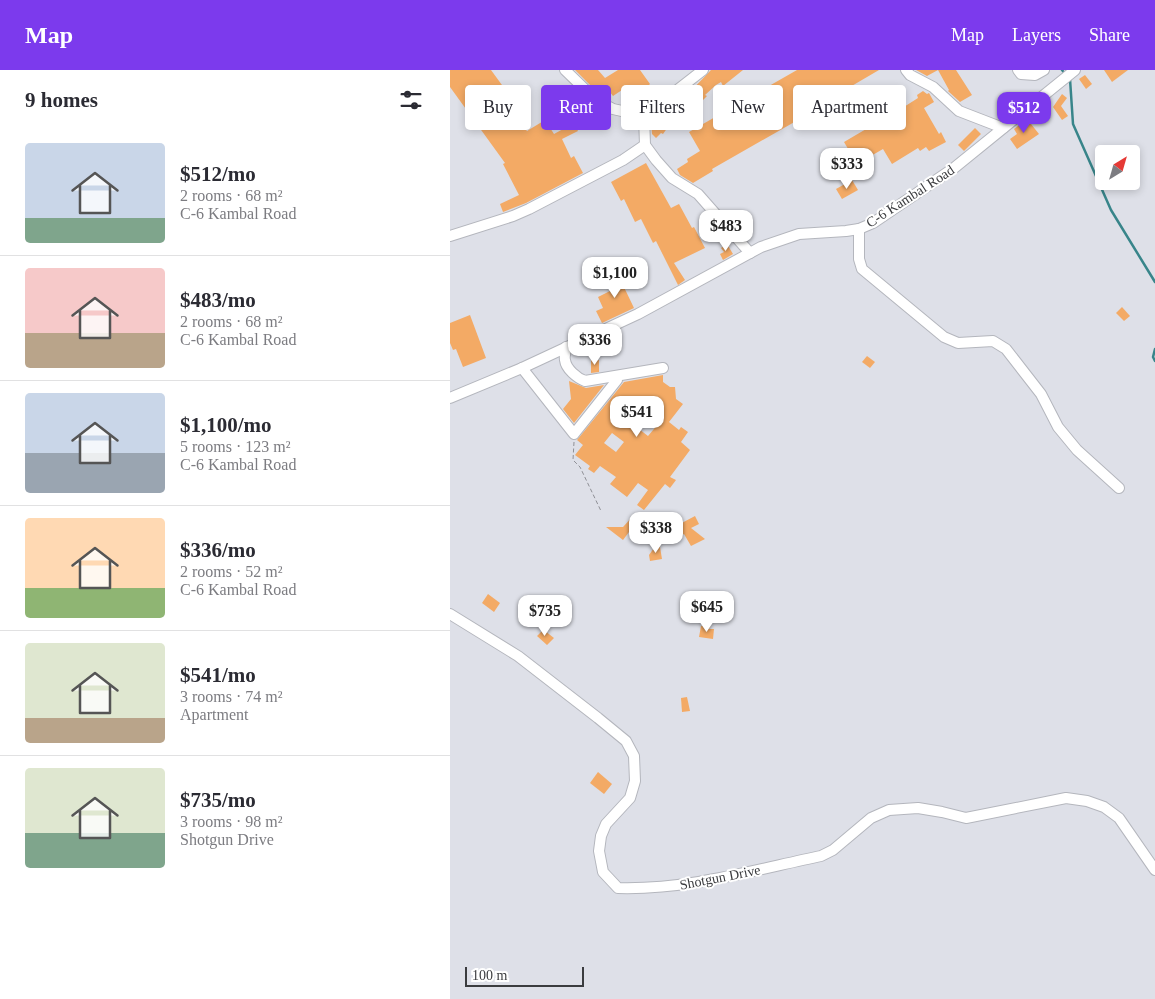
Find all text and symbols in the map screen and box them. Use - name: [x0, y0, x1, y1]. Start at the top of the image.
- text: Map: [25, 22, 73, 48]
- text: Map: [951, 25, 984, 45]
- text: Layers: [1012, 25, 1061, 45]
- text: Share: [1089, 25, 1130, 45]
- chip: Buy: [465, 85, 531, 130]
- chip: Rent: [541, 85, 611, 130]
- chip: Filters: [621, 85, 703, 130]
- chip: New: [713, 85, 783, 130]
- chip: Apartment: [793, 85, 906, 130]
- icon: filters: [397, 86, 425, 114]
- text: 9 homes: [25, 88, 98, 112]
- pin: $512: [994, 92, 1054, 134]
- text: $512: [1008, 99, 1040, 116]
- north arrow: [1095, 145, 1140, 190]
- map controls: [1095, 145, 1140, 190]
- pin: $333: [817, 148, 877, 190]
- text: $333: [831, 155, 863, 172]
- text: $512/mo: [180, 162, 256, 186]
- street label: C-6 Kambal Road: [863, 162, 957, 230]
- icon: home: [65, 163, 125, 223]
- text: 2 rooms · 68 m²: [180, 187, 283, 204]
- text: C-6 Kambal Road: [180, 205, 296, 222]
- pin: $483: [696, 210, 756, 252]
- text: $483: [710, 217, 742, 234]
- pin: $1,100: [574, 256, 656, 299]
- text: $1,100: [593, 264, 637, 281]
- icon: home: [65, 288, 125, 348]
- text: $483/mo: [180, 288, 256, 312]
- text: 2 rooms · 68 m²: [180, 313, 283, 330]
- pin: $336: [565, 324, 625, 366]
- text: C-6 Kambal Road: [180, 331, 296, 348]
- text: $336: [579, 331, 611, 348]
- pin: $541: [607, 396, 667, 438]
- text: $541: [621, 403, 653, 420]
- icon: home: [65, 413, 125, 473]
- text: $1,100/mo: [180, 413, 272, 437]
- text: 5 rooms · 123 m²: [180, 438, 291, 455]
- text: C-6 Kambal Road: [180, 456, 296, 473]
- pin: $338: [626, 512, 686, 554]
- text: $338: [640, 519, 672, 536]
- icon: home: [65, 538, 125, 598]
- text: $336/mo: [180, 538, 256, 562]
- text: 2 rooms · 52 m²: [180, 563, 283, 580]
- text: C-6 Kambal Road: [180, 581, 296, 598]
- pin: $645: [677, 590, 737, 633]
- pin: $735: [515, 594, 575, 637]
- text: $645: [691, 598, 723, 615]
- text: $735: [529, 602, 561, 619]
- icon: home: [65, 663, 125, 723]
- text: $541/mo: [180, 663, 256, 687]
- text: 3 rooms · 74 m²: [180, 688, 283, 705]
- text: Apartment: [180, 706, 248, 723]
- icon: home: [65, 788, 125, 848]
- text: $735/mo: [180, 788, 256, 812]
- text: 3 rooms · 98 m²: [180, 813, 283, 830]
- text: Shotgun Drive: [180, 831, 274, 848]
- street label: Shotgun Drive: [678, 862, 762, 893]
- scale bar: [465, 964, 584, 987]
- text: 100 m: [472, 968, 507, 983]

